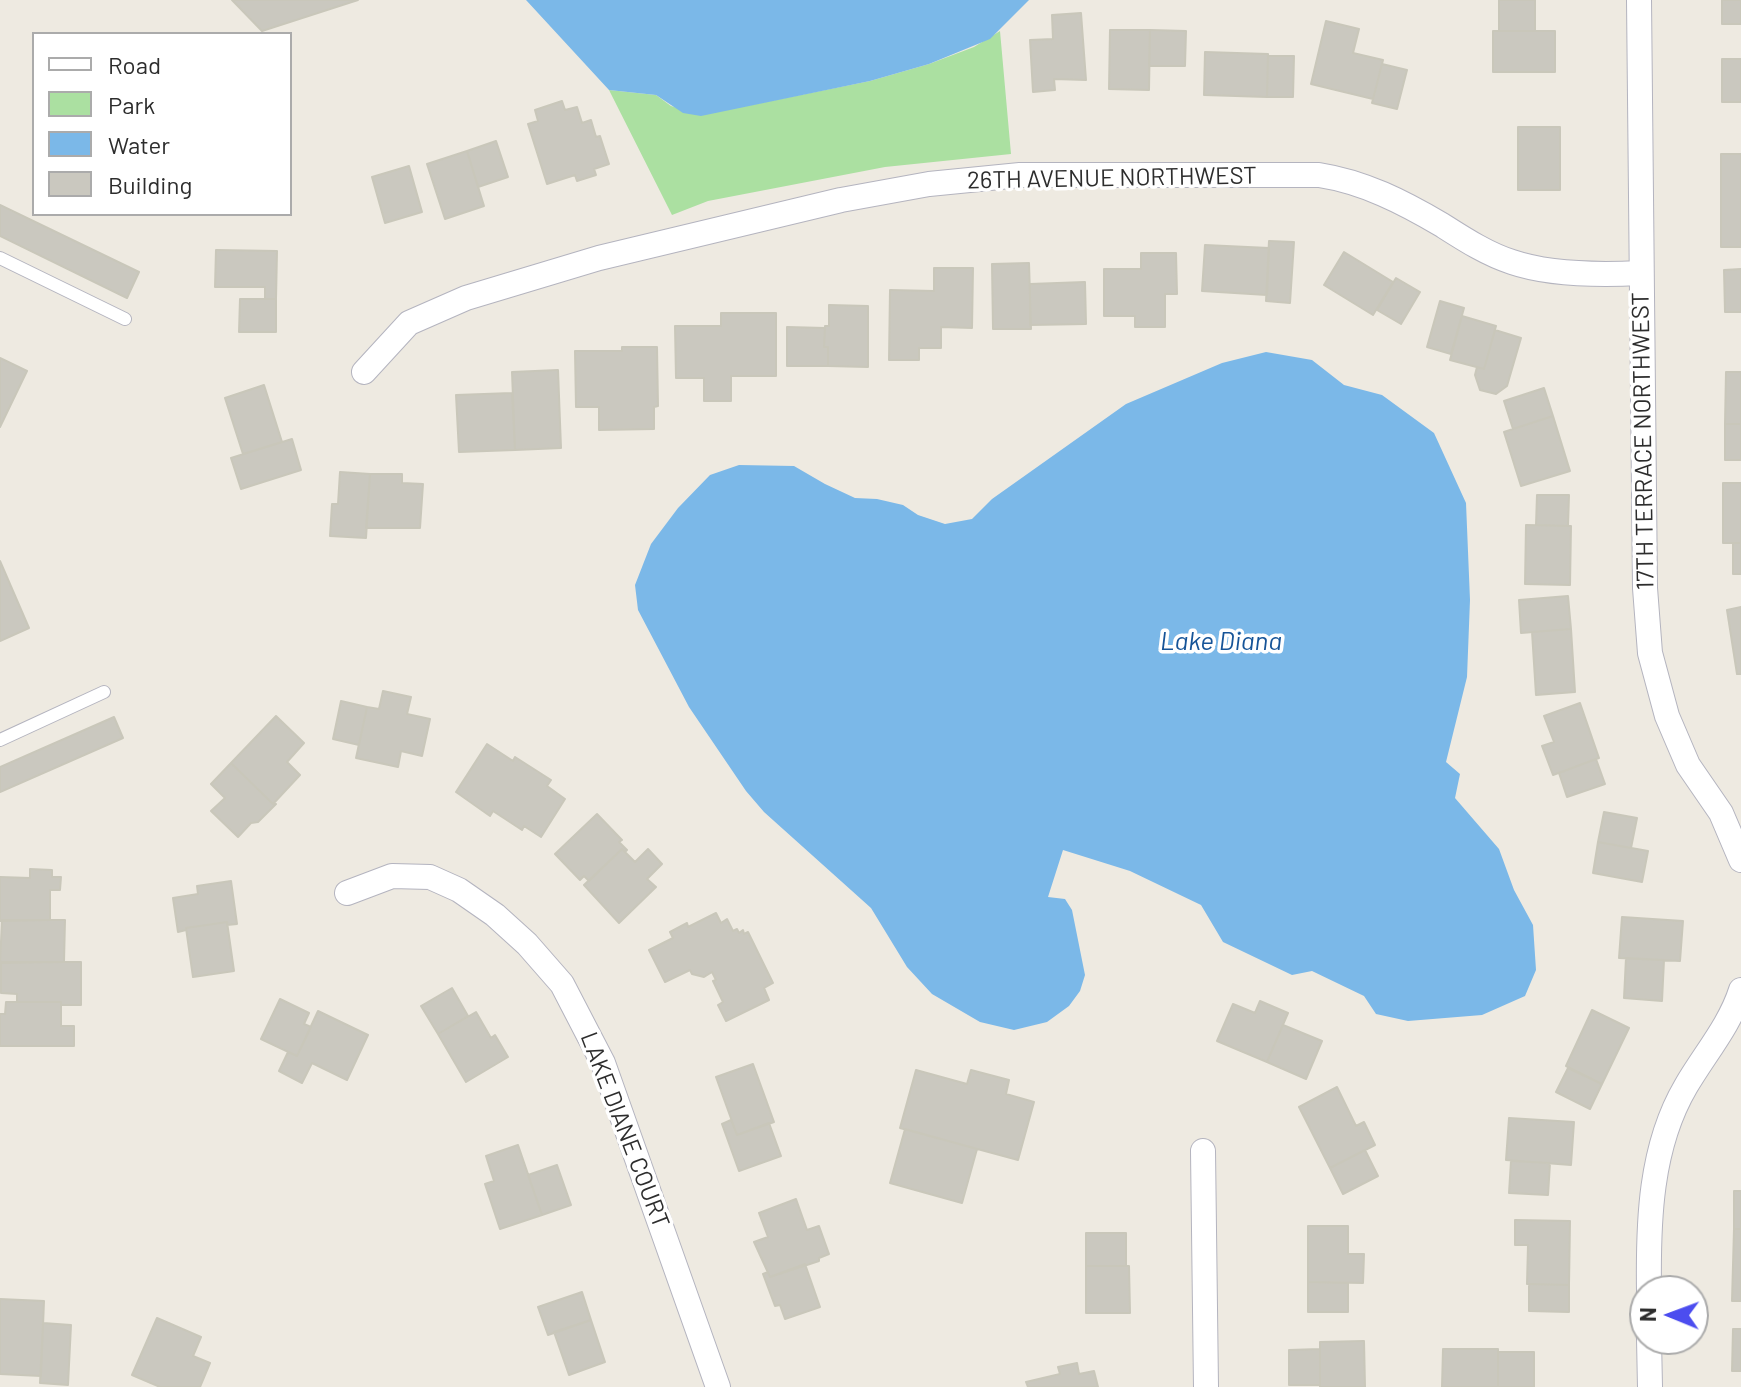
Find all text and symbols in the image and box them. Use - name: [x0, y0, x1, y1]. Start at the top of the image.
- legend: [32, 32, 292, 216]
- text: Road: [108, 50, 161, 79]
- text: Park: [108, 90, 155, 119]
- text: Water: [108, 130, 170, 159]
- street label: 26TH AVENUE NORTHWEST: [967, 161, 1257, 195]
- text: Building: [108, 170, 192, 199]
- street label: 17TH TERRACE NORTHWEST: [1626, 292, 1660, 590]
- water label: Lake Diana: [1160, 625, 1282, 657]
- street label: LAKE DIANE COURT: [574, 1028, 676, 1232]
- north arrow: [1629, 1275, 1709, 1355]
- text: N: [1634, 1307, 1660, 1322]

